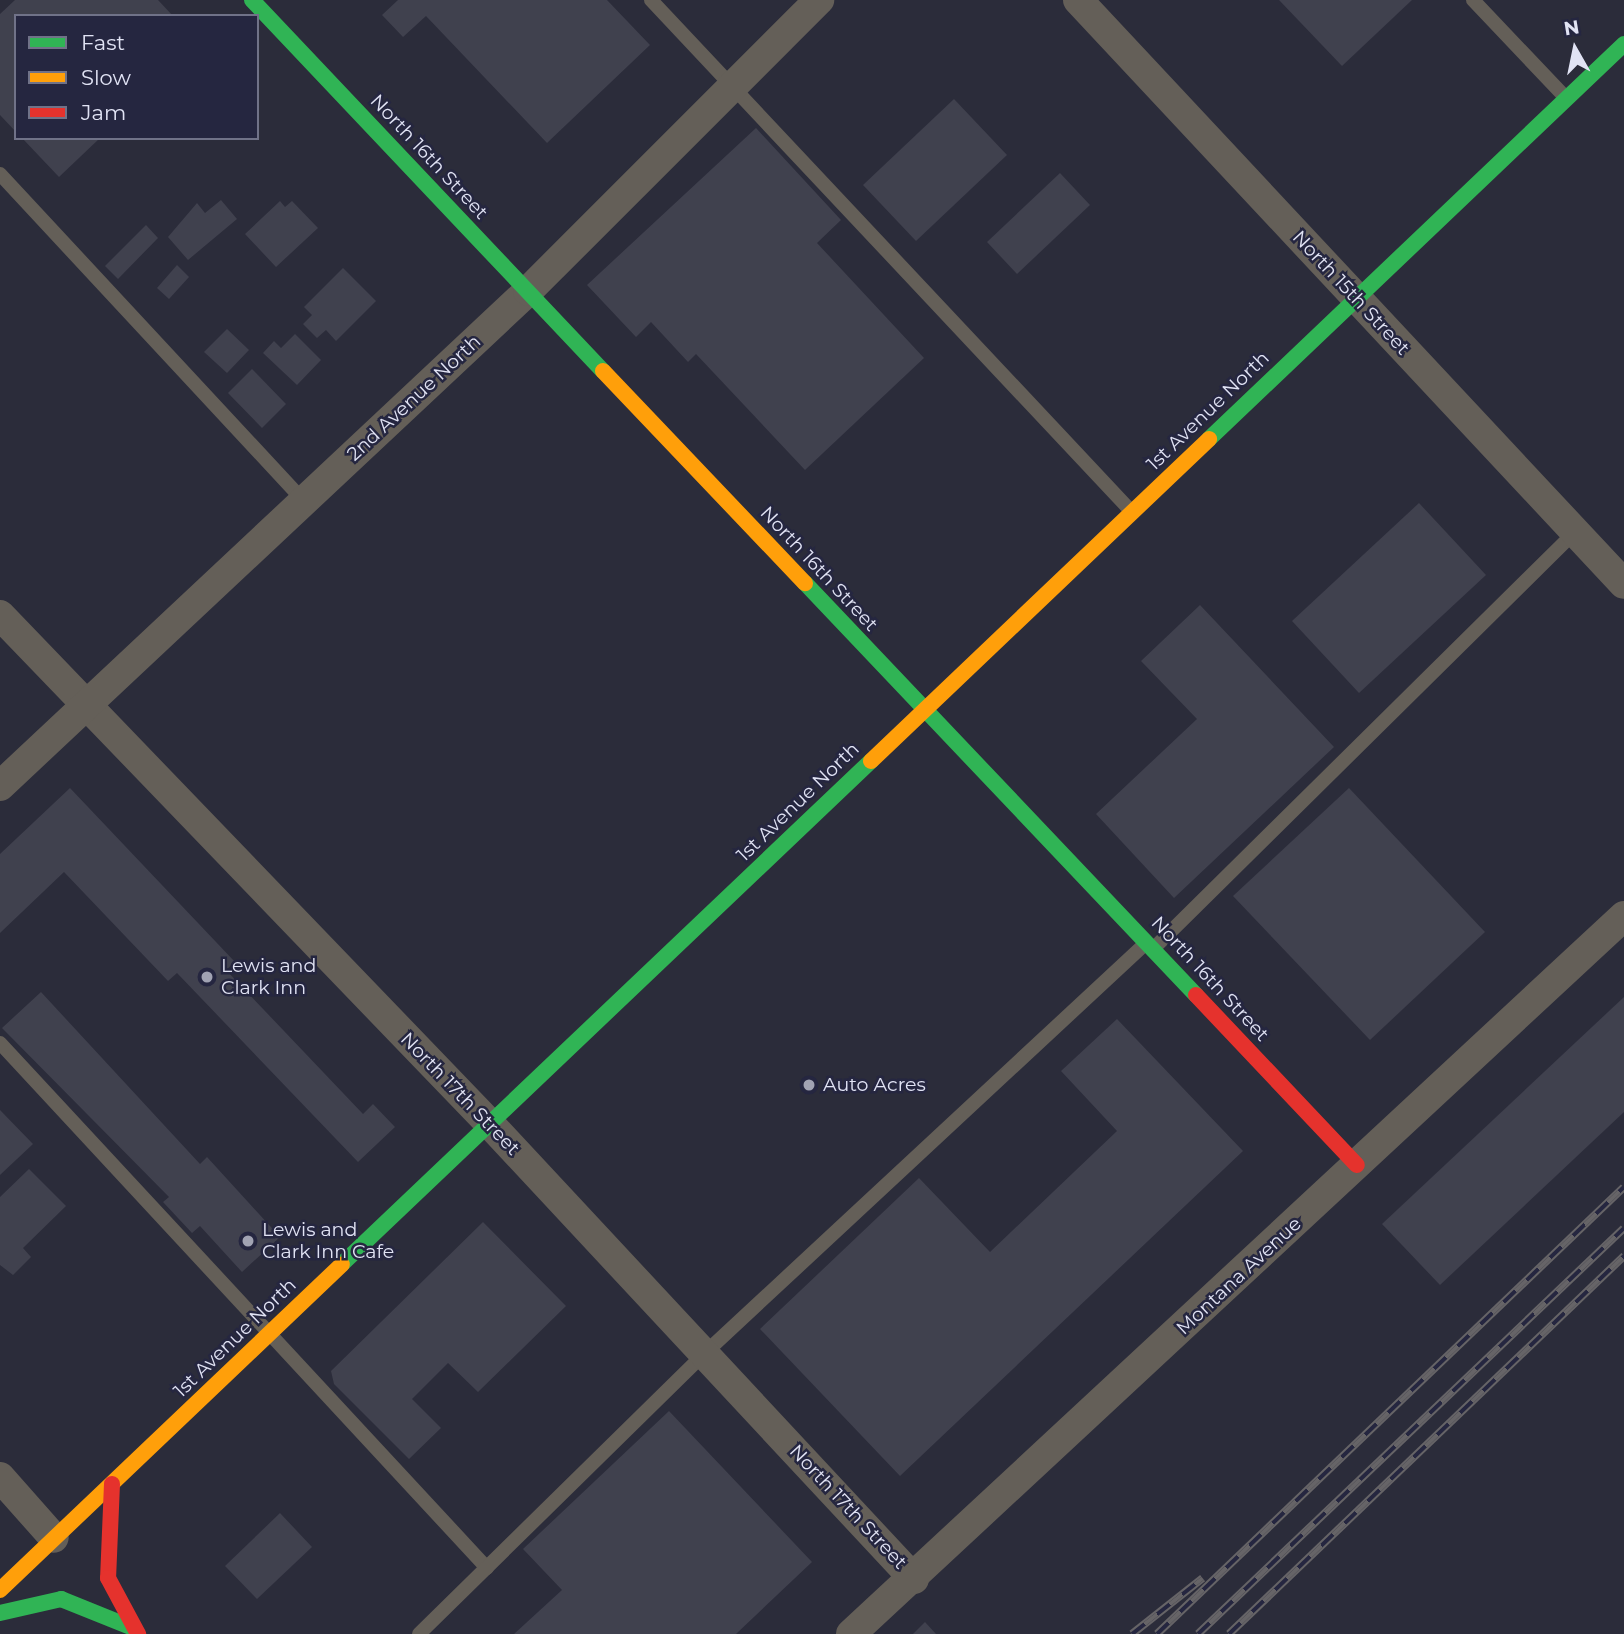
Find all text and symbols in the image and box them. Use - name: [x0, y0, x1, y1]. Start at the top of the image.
- legend: [14, 14, 259, 140]
- north arrow: [1540, 14, 1610, 84]
- text: N: [1562, 15, 1581, 40]
- text: Fast: [81, 30, 125, 55]
- text: Slow: [81, 65, 131, 90]
- street label: North 16th Street: [365, 90, 493, 224]
- text: Jam: [81, 100, 126, 125]
- street label: North 15th Street: [1288, 226, 1414, 360]
- street label: 2nd Avenue North: [343, 330, 485, 466]
- street label: 1st Avenue North: [1142, 347, 1274, 475]
- street label: North 16th Street: [755, 502, 883, 636]
- street label: 1st Avenue North: [732, 738, 864, 866]
- street label: North 16th Street: [1146, 912, 1274, 1046]
- place label: Lewis and Clark Inn: [221, 955, 316, 999]
- marker: Lewis and Clark Inn: [199, 969, 215, 985]
- street label: North 17th Street: [396, 1028, 524, 1160]
- place label: Auto Acres: [823, 1074, 926, 1096]
- marker: Auto Acres: [801, 1077, 817, 1093]
- street label: Montana Avenue: [1172, 1212, 1306, 1340]
- place label: Lewis and Clark Inn Cafe: [262, 1219, 394, 1263]
- marker: Lewis and Clark Inn Cafe: [240, 1233, 256, 1249]
- street label: 1st Avenue North: [169, 1274, 301, 1402]
- street label: North 17th Street: [785, 1440, 911, 1574]

